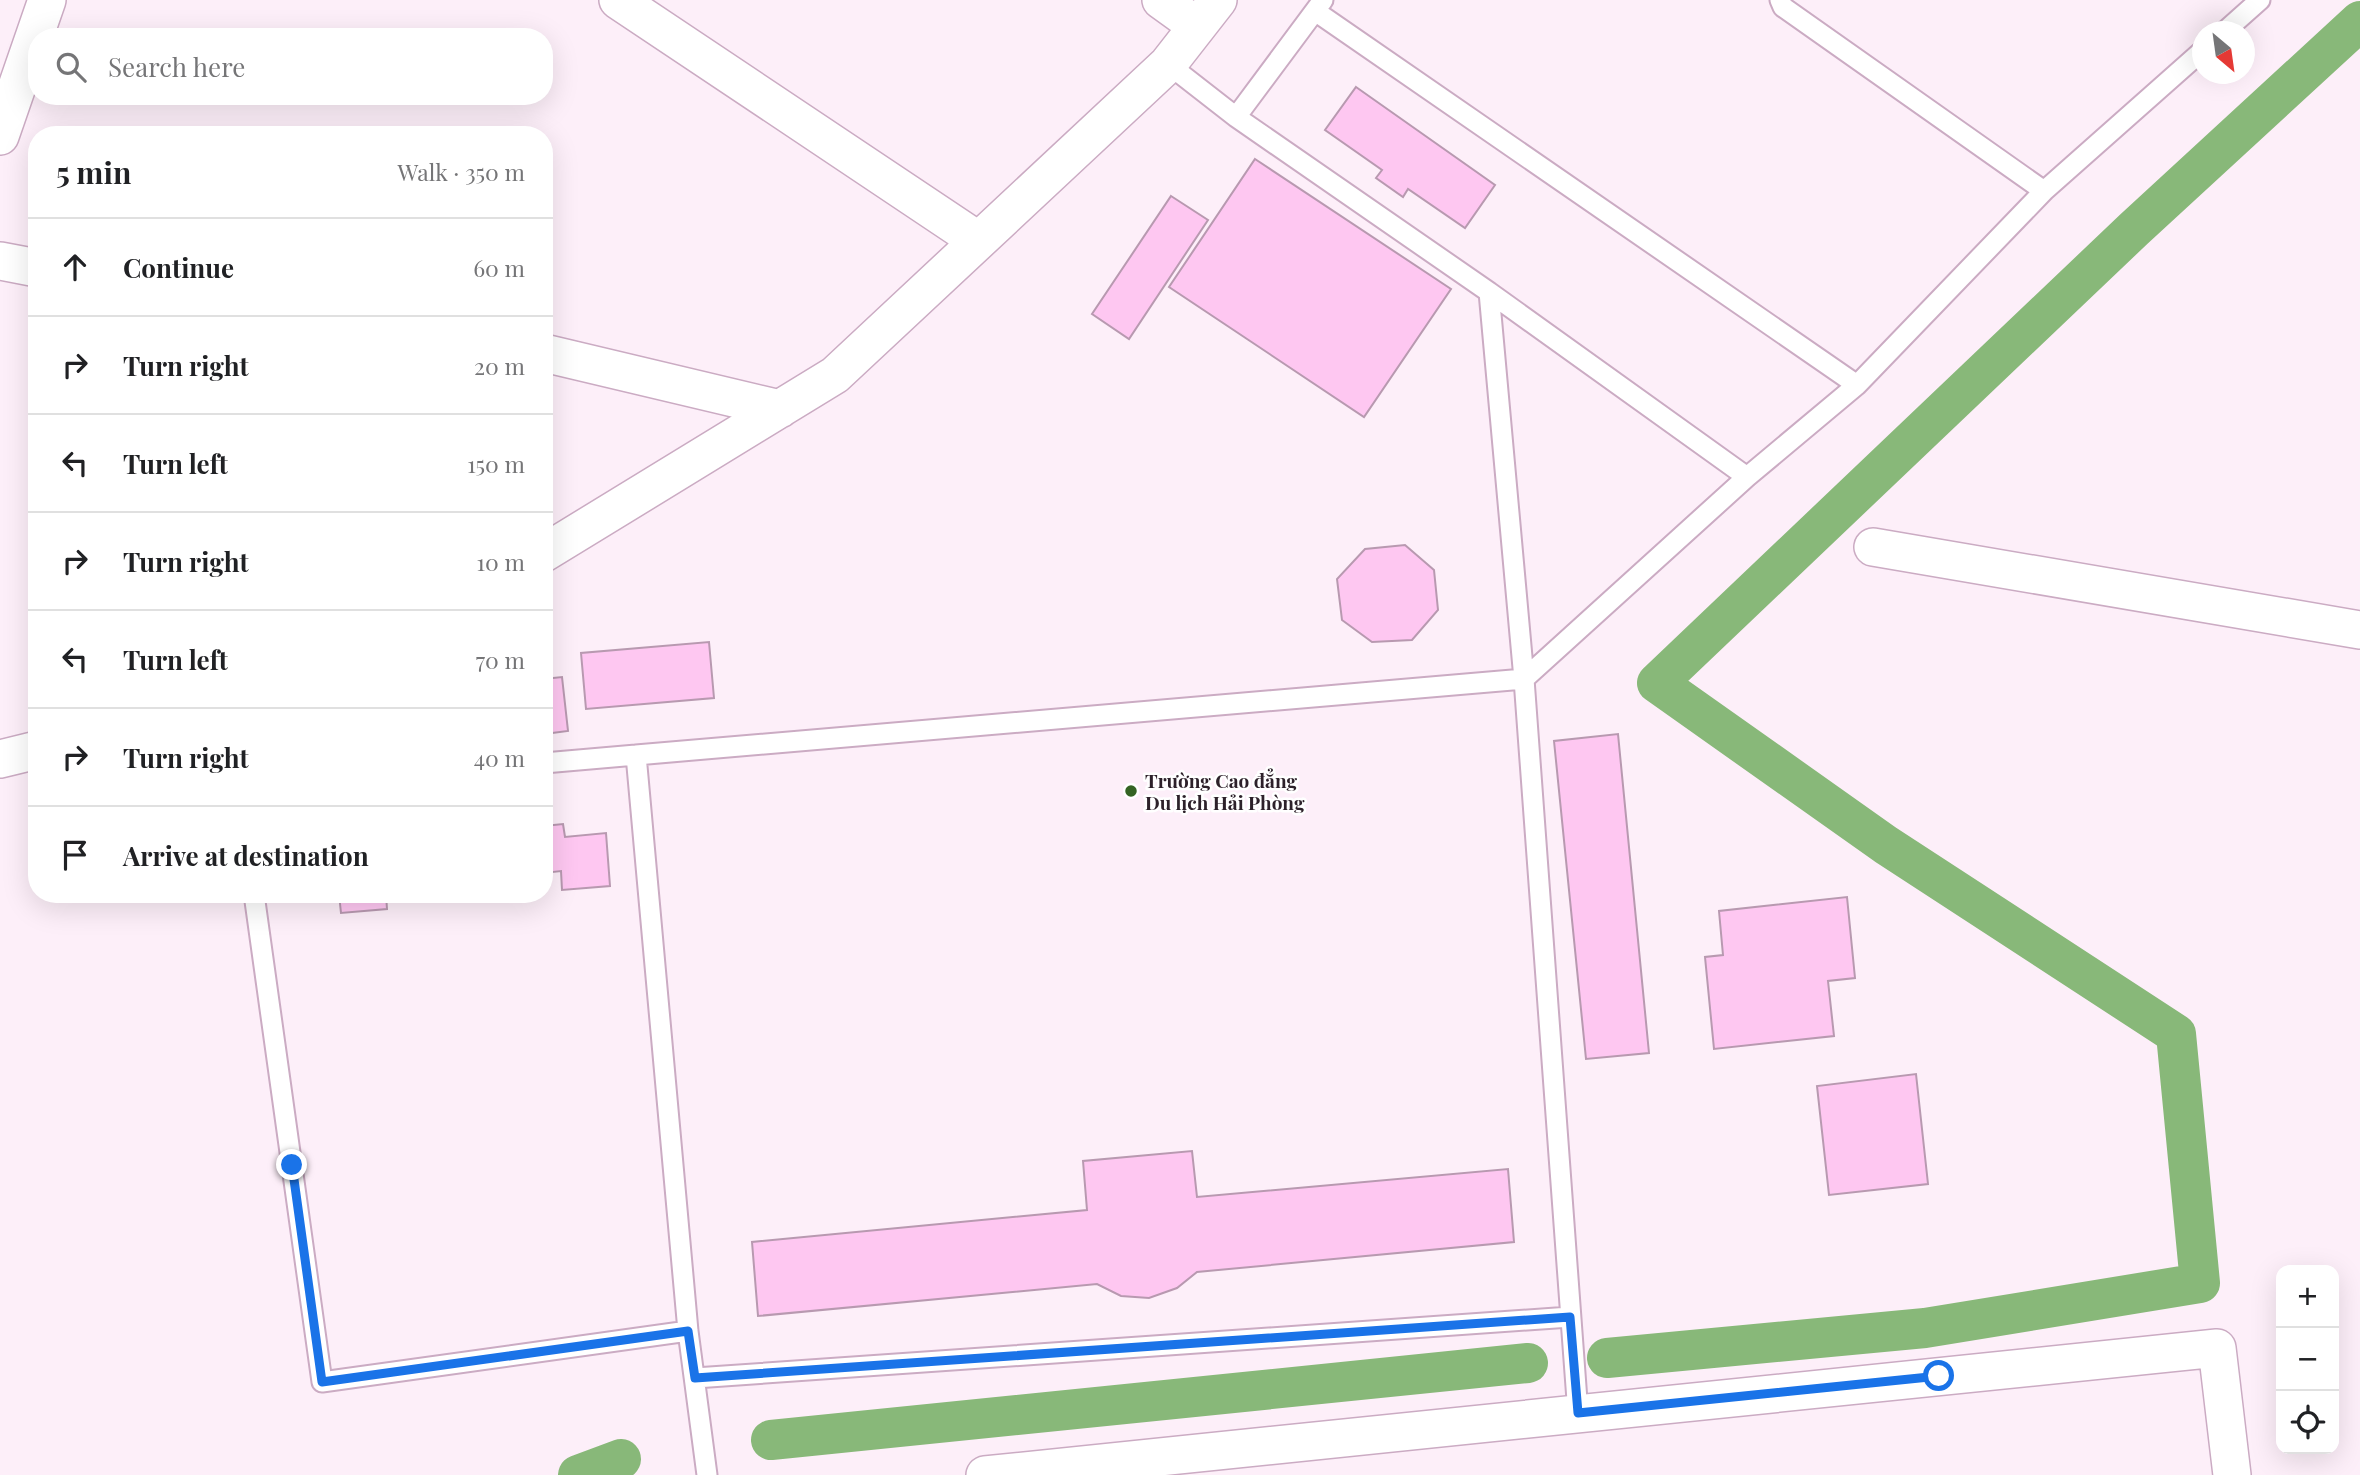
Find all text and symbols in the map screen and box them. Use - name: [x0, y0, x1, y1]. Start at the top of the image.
- north arrow: [2192, 21, 2255, 84]
- search box: [28, 28, 553, 105]
- icon: search: [52, 48, 90, 86]
- text: Search here: [108, 49, 245, 84]
- text: 5 min: [56, 152, 131, 192]
- text: Walk · 350 m: [398, 156, 525, 187]
- icon: ahead: [56, 248, 94, 286]
- text: Continue: [123, 250, 234, 285]
- text: 60 m: [473, 252, 525, 283]
- icon: right: [56, 346, 94, 384]
- text: Turn right: [123, 348, 249, 383]
- text: 20 m: [474, 350, 525, 381]
- icon: left: [56, 444, 94, 482]
- text: Turn left: [123, 446, 228, 481]
- text: 150 m: [467, 448, 525, 479]
- icon: right: [56, 542, 94, 580]
- text: Turn right: [123, 544, 249, 579]
- text: 10 m: [477, 546, 525, 577]
- icon: left: [56, 640, 94, 678]
- text: Turn left: [123, 642, 228, 677]
- text: 70 m: [476, 644, 525, 675]
- icon: right: [56, 738, 94, 776]
- text: Turn right: [123, 740, 249, 775]
- text: 40 m: [474, 742, 525, 773]
- place label: Trường Cao đẳng Du lịch Hải Phòng: [1145, 767, 1305, 815]
- marker: Trường Cao đẳng Du lịch Hải Phòng: [1123, 783, 1139, 799]
- icon: arrive: [56, 836, 94, 874]
- text: Arrive at destination: [123, 838, 369, 873]
- route end: [276, 1149, 307, 1180]
- map controls: [2276, 1265, 2339, 1454]
- button: +: [2276, 1265, 2339, 1328]
- button: −: [2276, 1328, 2339, 1391]
- route start: [1923, 1360, 1954, 1391]
- button: locate: [2276, 1391, 2339, 1454]

